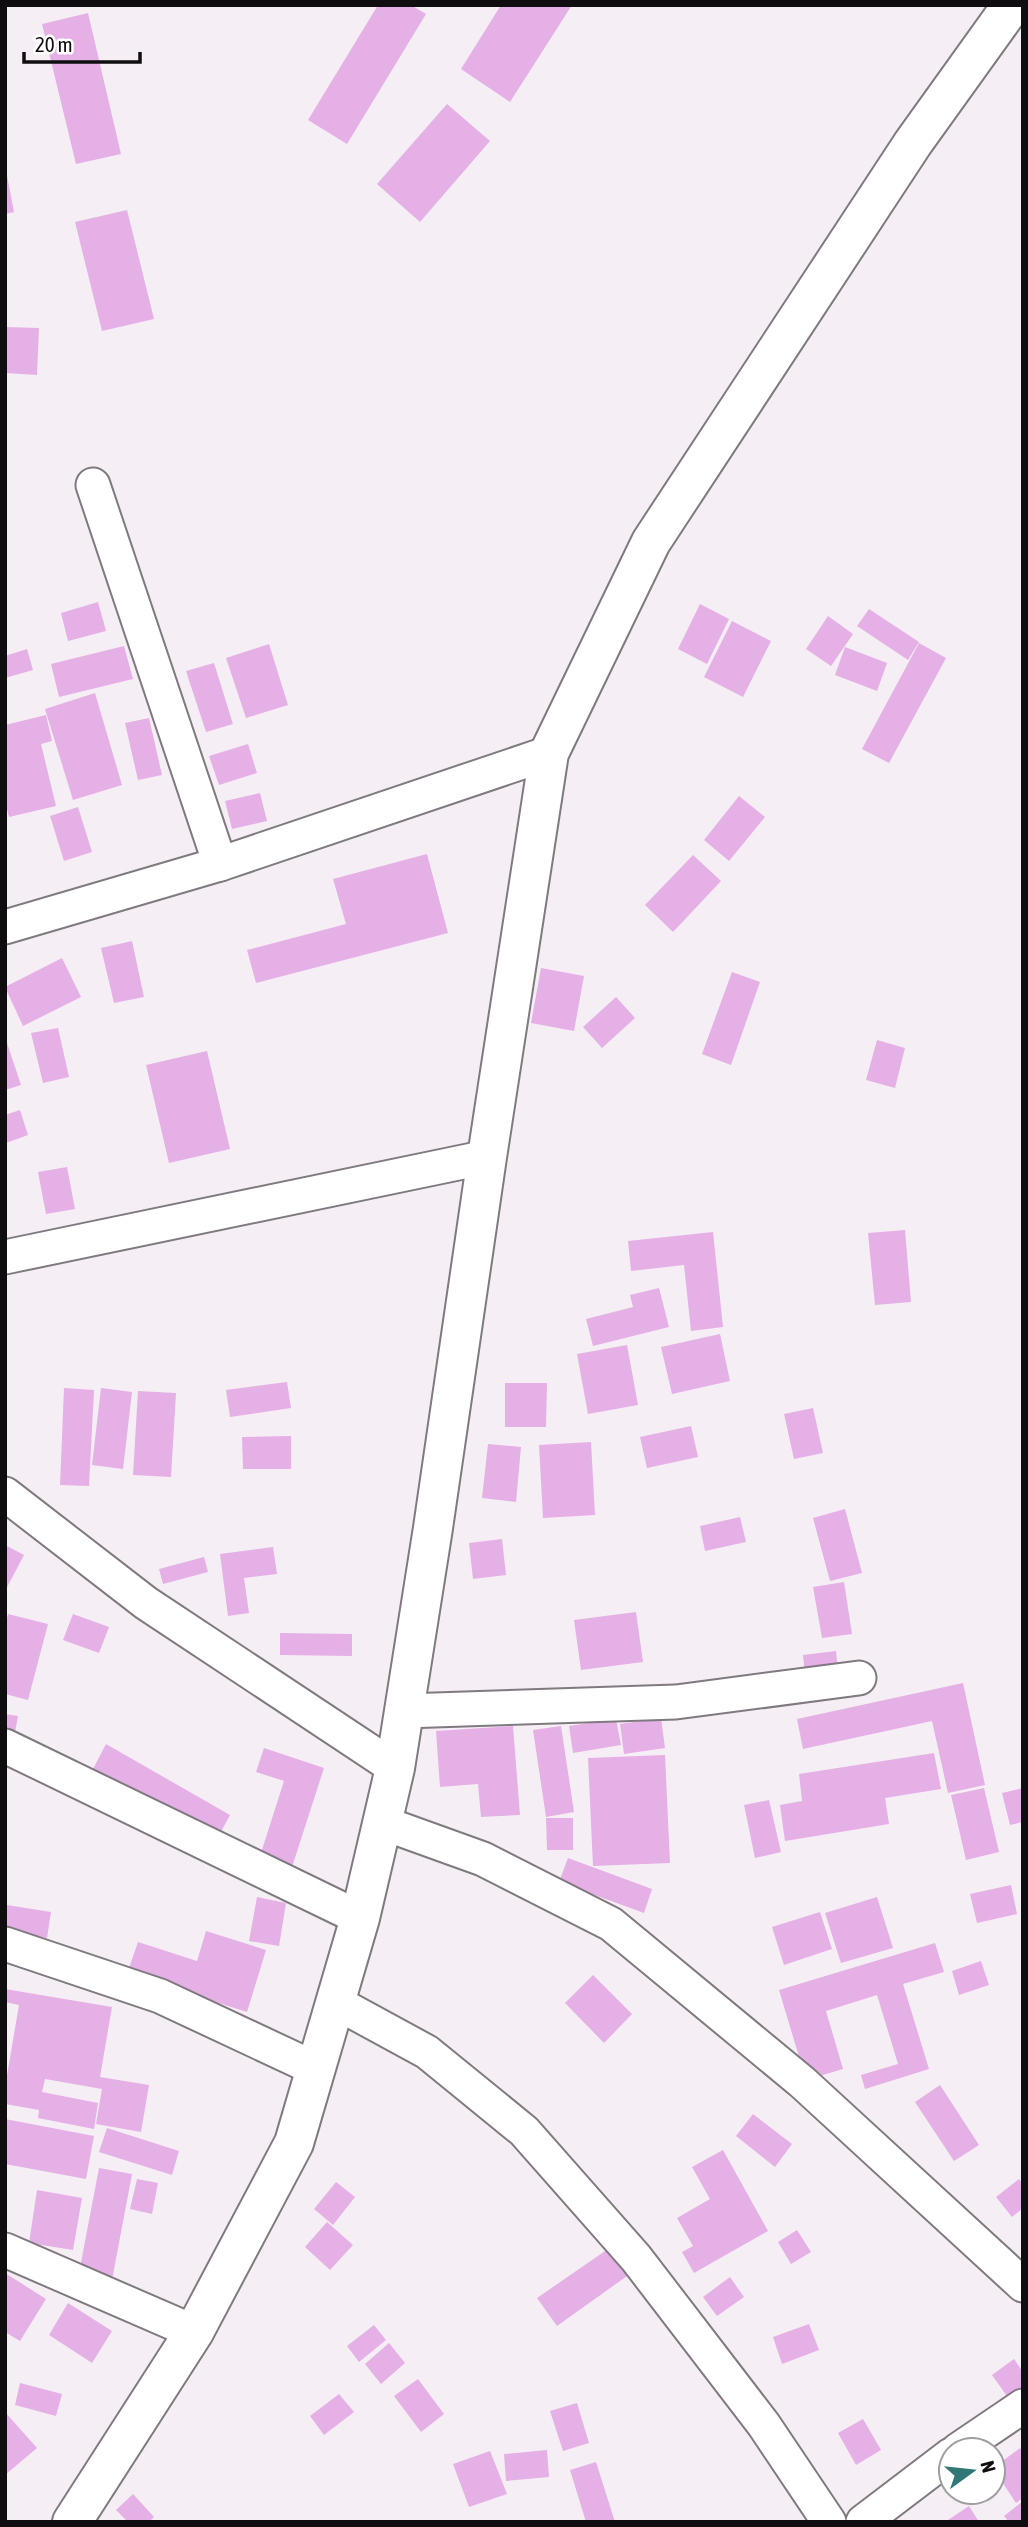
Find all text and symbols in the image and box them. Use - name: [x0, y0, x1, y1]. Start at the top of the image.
- scale bar: [24, 21, 140, 65]
- text: 20 m: [35, 32, 73, 56]
- north arrow: [937, 2436, 1007, 2506]
- text: N: [976, 2458, 1000, 2475]

